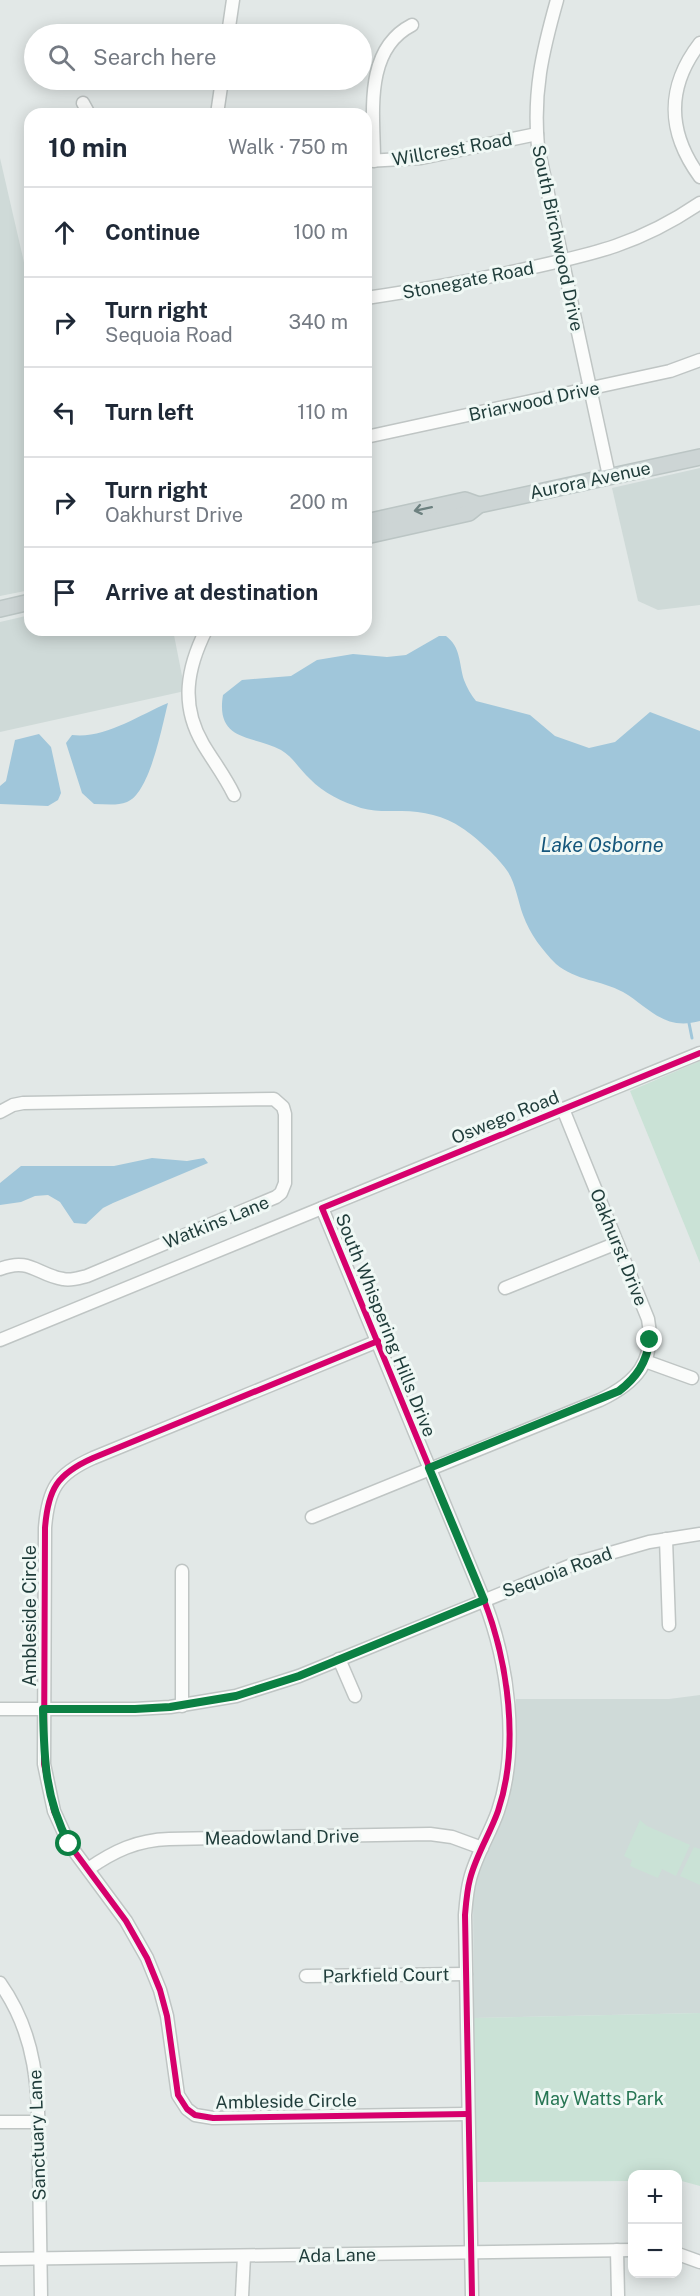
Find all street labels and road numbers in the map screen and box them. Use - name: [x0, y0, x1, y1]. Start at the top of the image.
- street label: Willcrest Road: [390, 128, 514, 170]
- street label: South Birchwood Drive: [528, 143, 588, 333]
- street label: Stonegate Road: [400, 257, 536, 303]
- street label: Briarwood Drive: [467, 377, 601, 425]
- street label: Aurora Avenue: [528, 457, 652, 503]
- street label: Oswego Road: [448, 1086, 562, 1148]
- street label: Oakhurst Drive: [586, 1185, 652, 1309]
- street label: Watkins Lane: [160, 1191, 272, 1253]
- street label: South Whispering Hills Drive: [332, 1210, 440, 1440]
- street label: Sequoia Road: [499, 1542, 615, 1602]
- street label: Ambleside Circle: [19, 1545, 40, 1687]
- street label: Meadowland Drive: [205, 1825, 359, 1849]
- street label: Parkfield Court: [322, 1963, 450, 1987]
- street label: Sanctuary Lane: [24, 2069, 50, 2201]
- street label: Ambleside Circle: [215, 2089, 357, 2113]
- street label: Ada Lane: [298, 2244, 376, 2266]

